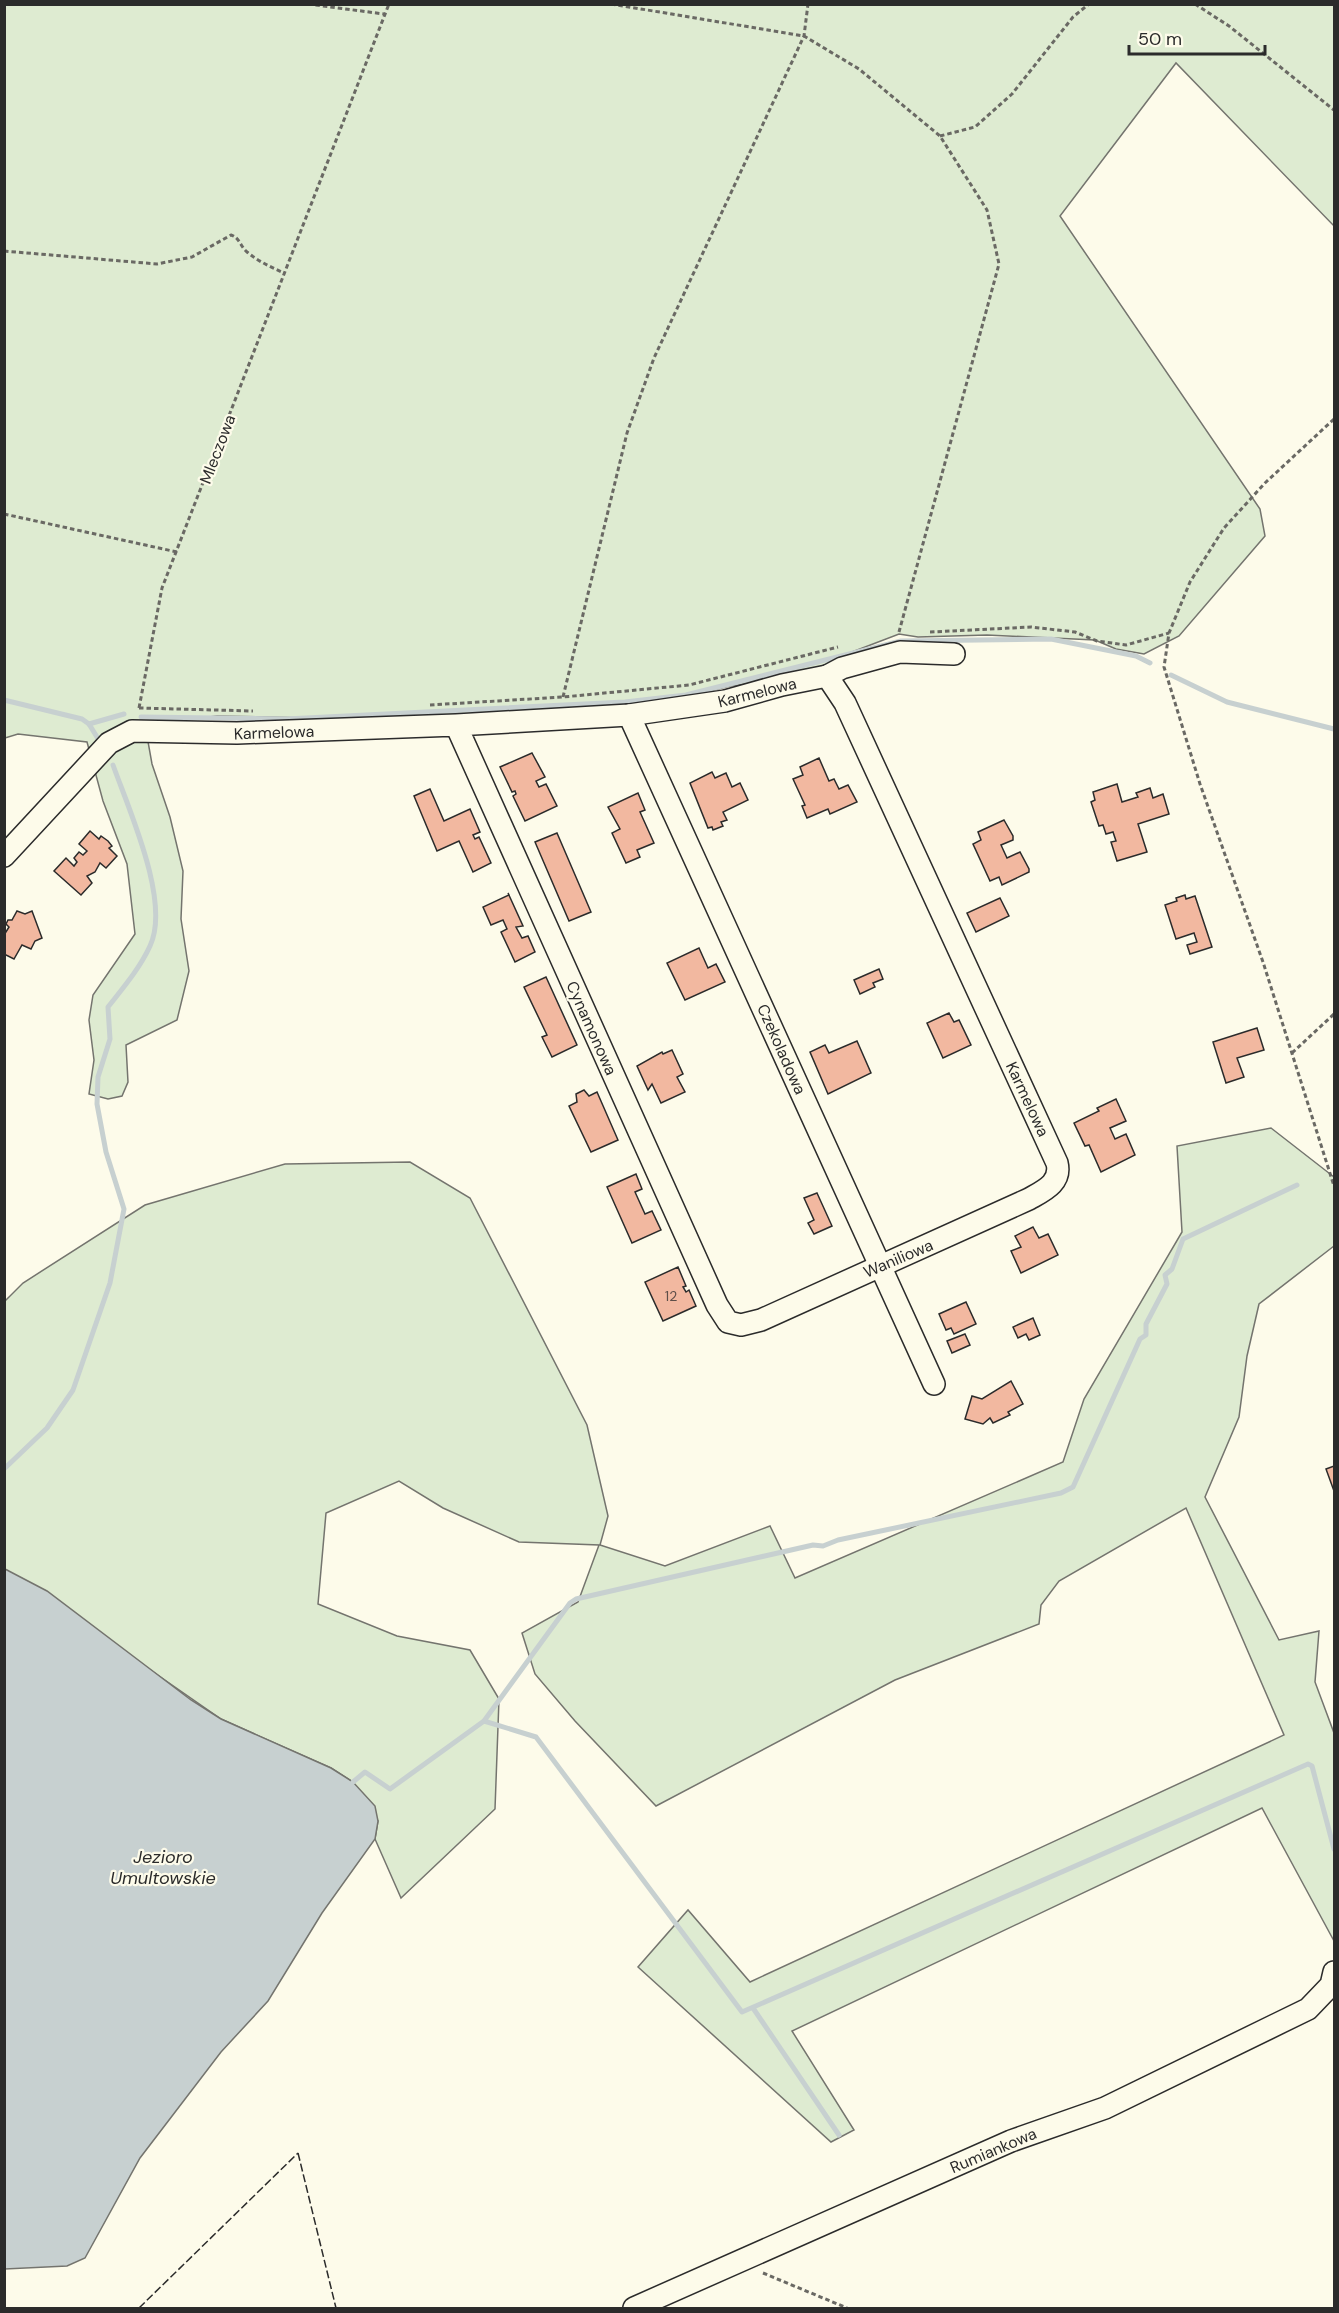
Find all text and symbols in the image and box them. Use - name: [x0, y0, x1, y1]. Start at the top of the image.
- scale bar: [1129, 18, 1266, 56]
- text: 50 m: [1138, 27, 1182, 51]
- street label: Mleczowa: [195, 412, 240, 487]
- street label: Karmelowa: [716, 673, 799, 712]
- street label: Karmelowa: [234, 721, 315, 744]
- street label: Cynamonowa: [561, 978, 622, 1079]
- street label: Czekoladowa: [752, 1001, 811, 1098]
- street label: Karmelowa: [1001, 1058, 1054, 1140]
- street label: Waniliowa: [860, 1234, 936, 1283]
- house number: 12: [665, 1287, 677, 1305]
- water label: Jezioro Umultowskie: [110, 1845, 216, 1890]
- street label: Rumiankowa: [947, 2123, 1040, 2178]

